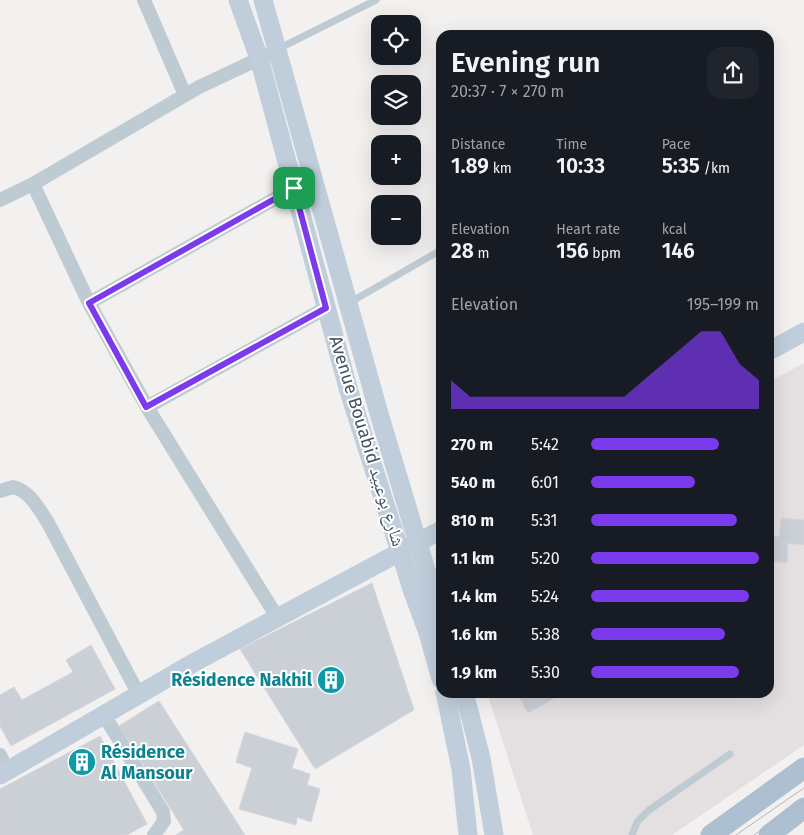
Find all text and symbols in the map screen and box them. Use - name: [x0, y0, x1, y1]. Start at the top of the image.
- map controls: [371, 15, 421, 245]
- button: locate: [371, 15, 421, 65]
- text: Evening run: [451, 46, 600, 79]
- button: share: [707, 47, 759, 99]
- button: layers: [371, 75, 421, 125]
- text: 20:37 · 7 × 270 m: [451, 82, 564, 101]
- button: +: [371, 135, 421, 185]
- text: Distance: [451, 136, 505, 153]
- text: Time: [556, 136, 587, 153]
- text: Pace: [662, 136, 691, 153]
- text: 1.89: [451, 153, 489, 179]
- text: 10:33: [556, 153, 605, 179]
- text: 5:35: [662, 153, 700, 179]
- text: km: [489, 160, 512, 177]
- text: /km: [700, 160, 730, 177]
- pin: [273, 167, 315, 209]
- icon: arrive: [280, 174, 308, 202]
- button: −: [371, 195, 421, 245]
- text: Elevation: [451, 221, 510, 238]
- text: Heart rate: [556, 221, 620, 238]
- text: kcal: [662, 221, 687, 238]
- text: 28: [451, 238, 474, 264]
- text: 156: [556, 238, 589, 264]
- text: 146: [662, 238, 695, 264]
- text: m: [474, 245, 490, 262]
- text: bpm: [589, 245, 621, 262]
- text: Elevation: [451, 295, 518, 314]
- text: 195–199 m: [687, 295, 759, 314]
- street label: Avenue Bouabid شارع بوعبيد: [324, 333, 410, 549]
- text: 270 m: [451, 435, 493, 454]
- text: 5:42: [531, 435, 559, 454]
- text: 540 m: [451, 473, 495, 492]
- text: 6:01: [531, 473, 559, 492]
- text: 810 m: [451, 511, 494, 530]
- text: 5:31: [531, 511, 558, 530]
- text: 1.1 km: [451, 549, 494, 568]
- text: 5:20: [531, 549, 560, 568]
- text: 1.4 km: [451, 587, 497, 606]
- text: 5:24: [531, 587, 559, 606]
- text: 1.6 km: [451, 625, 497, 644]
- text: 5:38: [531, 625, 560, 644]
- text: 1.9 km: [451, 663, 497, 682]
- text: 5:30: [531, 663, 560, 682]
- building icon: Résidence Nakhil: [316, 665, 346, 695]
- place label: Résidence Nakhil: [171, 669, 313, 691]
- place label: Résidence Al Mansour: [100, 741, 193, 784]
- building icon: Résidence Al Mansour: [67, 747, 97, 777]

